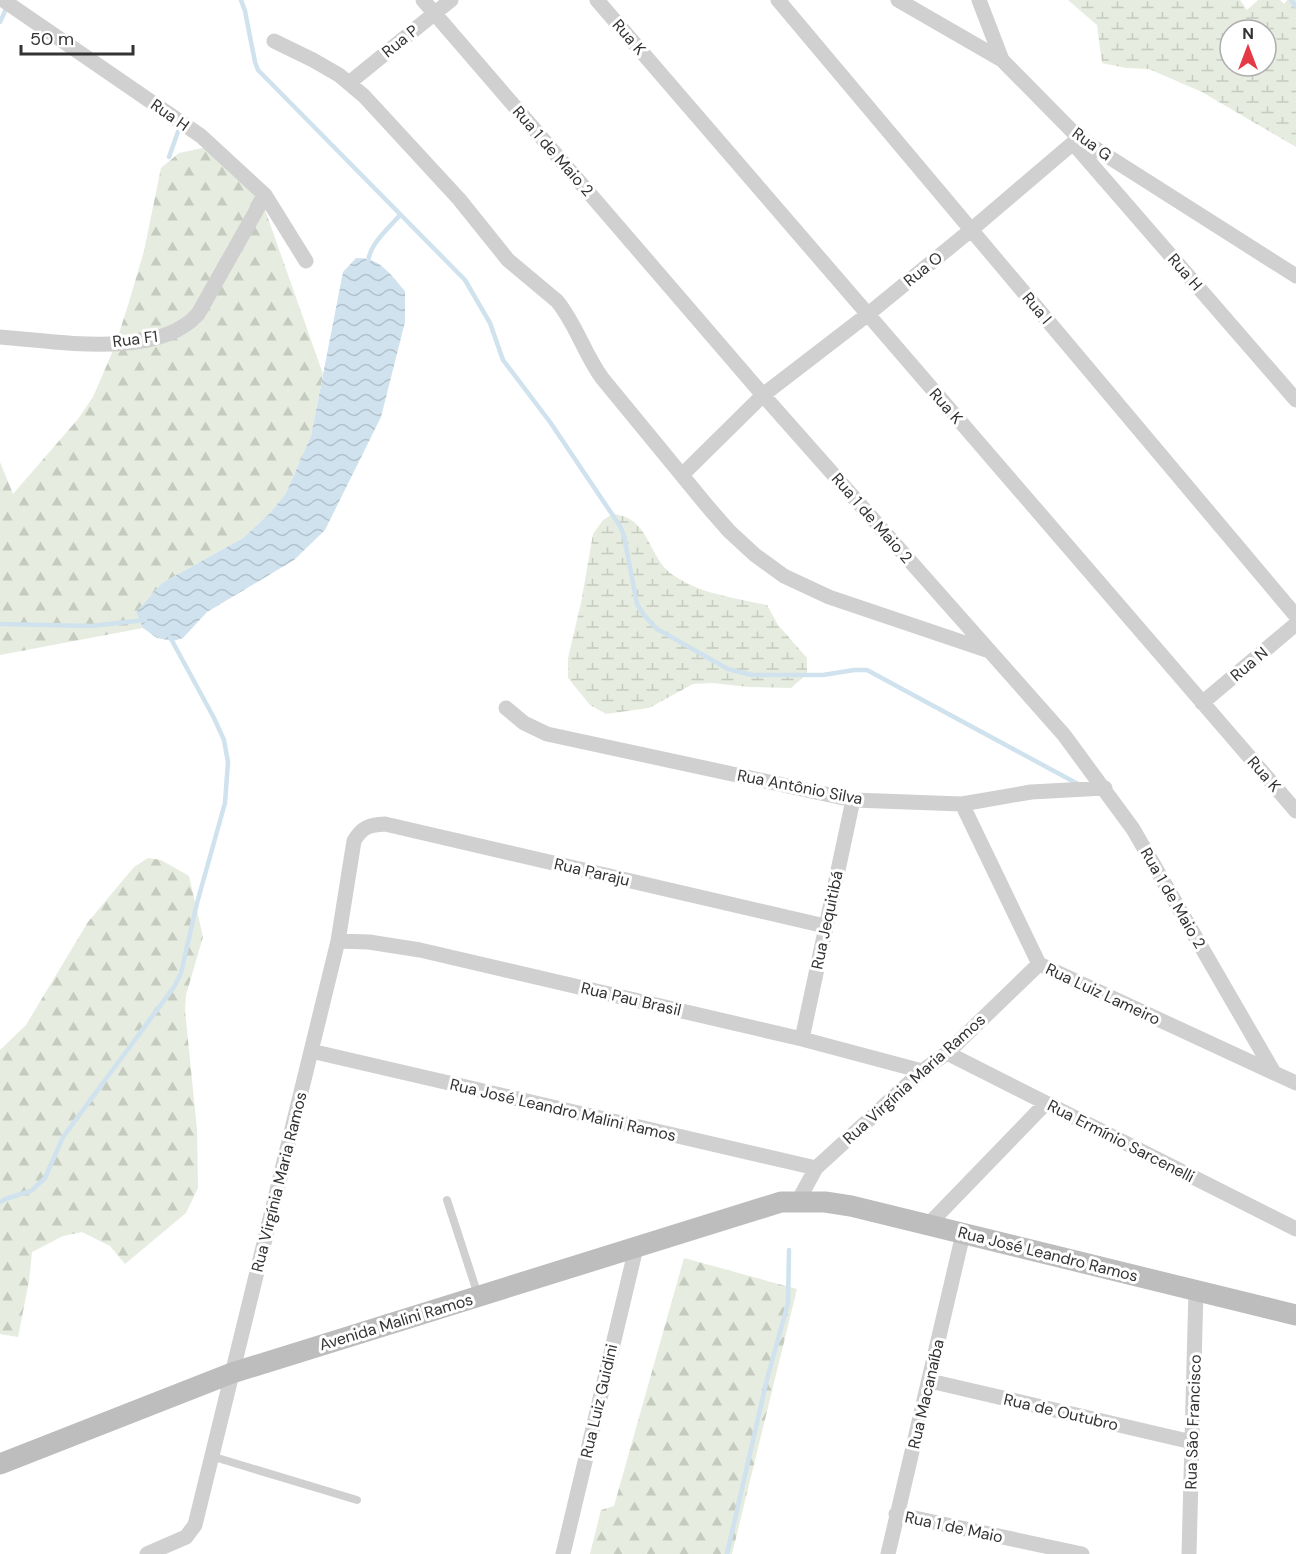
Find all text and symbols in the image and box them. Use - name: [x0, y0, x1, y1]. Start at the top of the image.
- street label: Rua K: [608, 15, 650, 59]
- scale bar: [21, 18, 134, 56]
- north arrow: [1218, 18, 1278, 78]
- street label: Rua P: [377, 20, 423, 62]
- text: N: [1242, 23, 1254, 44]
- text: 50 m: [30, 27, 74, 51]
- street label: Rua H: [147, 94, 193, 136]
- street label: Rua 1 de Maio 2: [508, 101, 598, 201]
- street label: Rua G: [1068, 123, 1116, 165]
- street label: Rua O: [899, 247, 947, 291]
- street label: Rua H: [1163, 249, 1207, 295]
- street label: Rua I: [1018, 288, 1056, 328]
- street label: Rua F1: [111, 326, 159, 352]
- street label: Rua K: [925, 384, 967, 428]
- street label: Rua 1 de Maio 2: [827, 468, 917, 568]
- street label: Rua N: [1226, 642, 1272, 686]
- street label: Rua K: [1243, 752, 1285, 796]
- street label: Rua Antônio Silva: [736, 765, 864, 809]
- street label: Rua 1 de Maio 2: [1136, 844, 1210, 952]
- street label: Rua Paraju: [552, 853, 632, 891]
- street label: Rua Jequitibá: [806, 869, 848, 971]
- street label: Rua Luiz Lameiro: [1042, 958, 1164, 1030]
- street label: Rua Pau Brasil: [579, 977, 683, 1021]
- street label: Rua Virgínia Maria Ramos: [838, 1009, 990, 1149]
- street label: Rua José Leandro Malini Ramos: [448, 1074, 678, 1146]
- street label: Rua Virgínia Maria Ramos: [246, 1090, 312, 1274]
- street label: Rua Ermínio Sarcenelli: [1044, 1095, 1198, 1187]
- street label: Rua José Leandro Ramos: [956, 1221, 1140, 1287]
- street label: Avenida Malini Ramos: [317, 1289, 475, 1355]
- street label: Rua Macanaíba: [903, 1337, 949, 1451]
- street label: Rua Luiz Guidini: [576, 1342, 622, 1460]
- street label: Rua São Francisco: [1180, 1354, 1206, 1490]
- street label: Rua de Outubro: [1002, 1389, 1120, 1435]
- street label: Rua 1 de Maio: [903, 1506, 1005, 1548]

